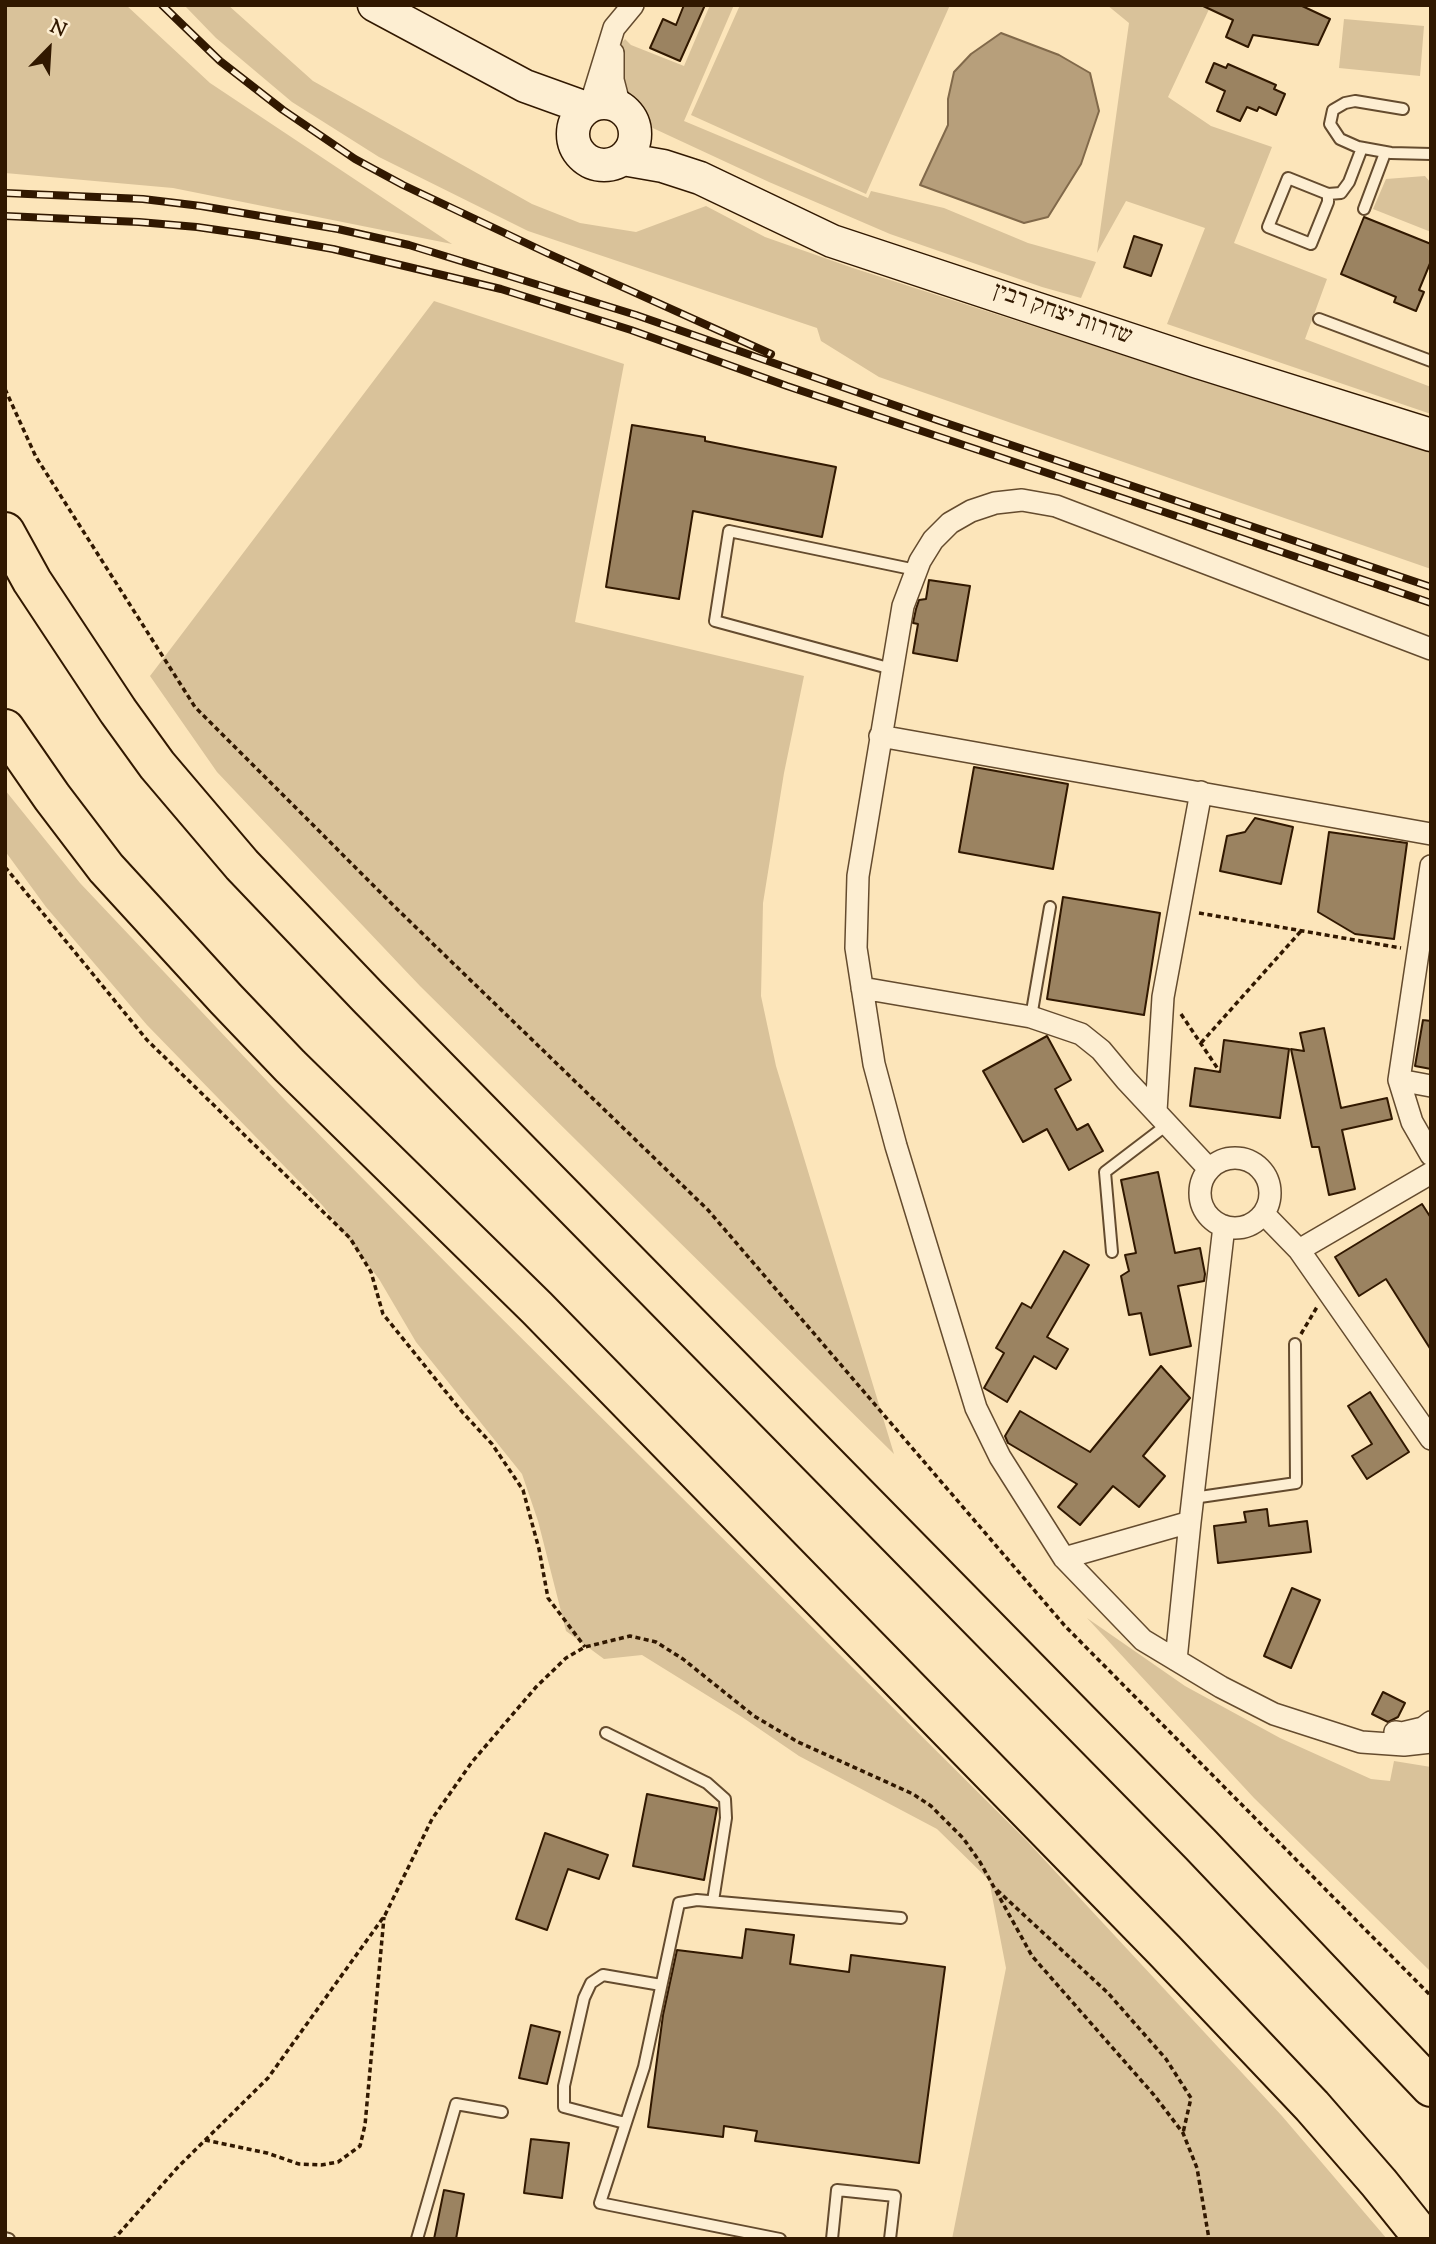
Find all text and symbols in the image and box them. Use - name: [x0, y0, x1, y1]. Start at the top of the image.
- north arrow: [14, 14, 84, 84]
- text: N: [45, 14, 70, 45]
- street label: שדרות יצחק רבין: [989, 279, 1135, 353]

